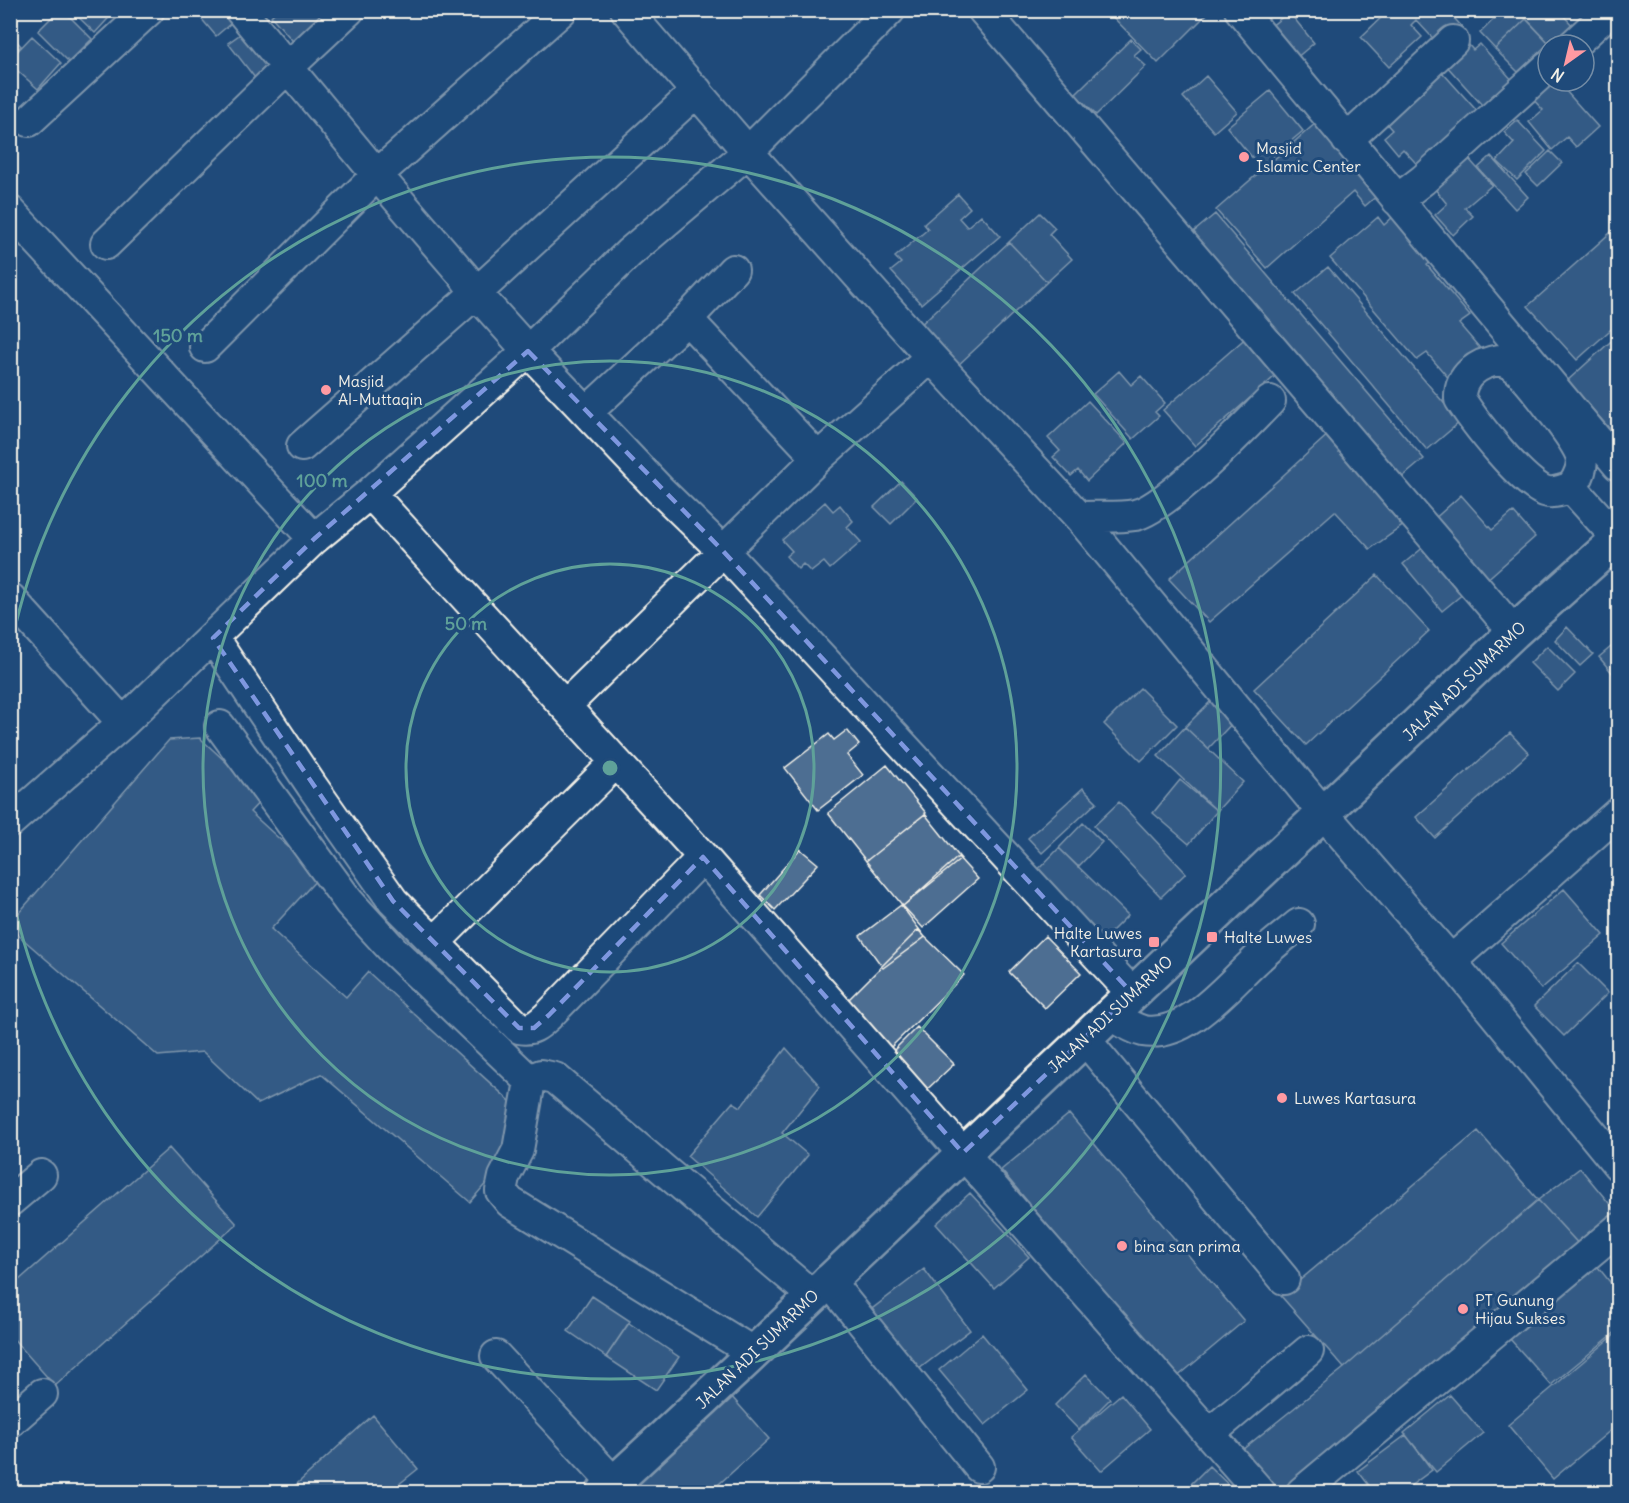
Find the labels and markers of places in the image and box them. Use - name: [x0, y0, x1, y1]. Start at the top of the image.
- place label: Masjid Islamic Center: [1256, 138, 1361, 176]
- marker: Masjid Islamic Center: [1237, 150, 1251, 164]
- place label: Masjid Al-Muttaqin: [338, 371, 422, 409]
- marker: Masjid Al-Muttaqin: [319, 383, 333, 397]
- centre of rings: [600, 758, 620, 778]
- place label: Halte Luwes Kartasura: [1054, 923, 1142, 961]
- place label: Halte Luwes: [1224, 927, 1312, 947]
- marker: Halte Luwes: [1205, 930, 1219, 944]
- marker: Halte Luwes Kartasura: [1147, 935, 1161, 949]
- place label: Luwes Kartasura: [1294, 1088, 1416, 1108]
- marker: Luwes Kartasura: [1275, 1091, 1289, 1105]
- place label: bina san prima: [1134, 1236, 1241, 1256]
- marker: bina san prima: [1115, 1239, 1129, 1253]
- place label: PT Gunung Hijau Sukses: [1475, 1290, 1565, 1328]
- marker: PT Gunung Hijau Sukses: [1456, 1302, 1470, 1316]

